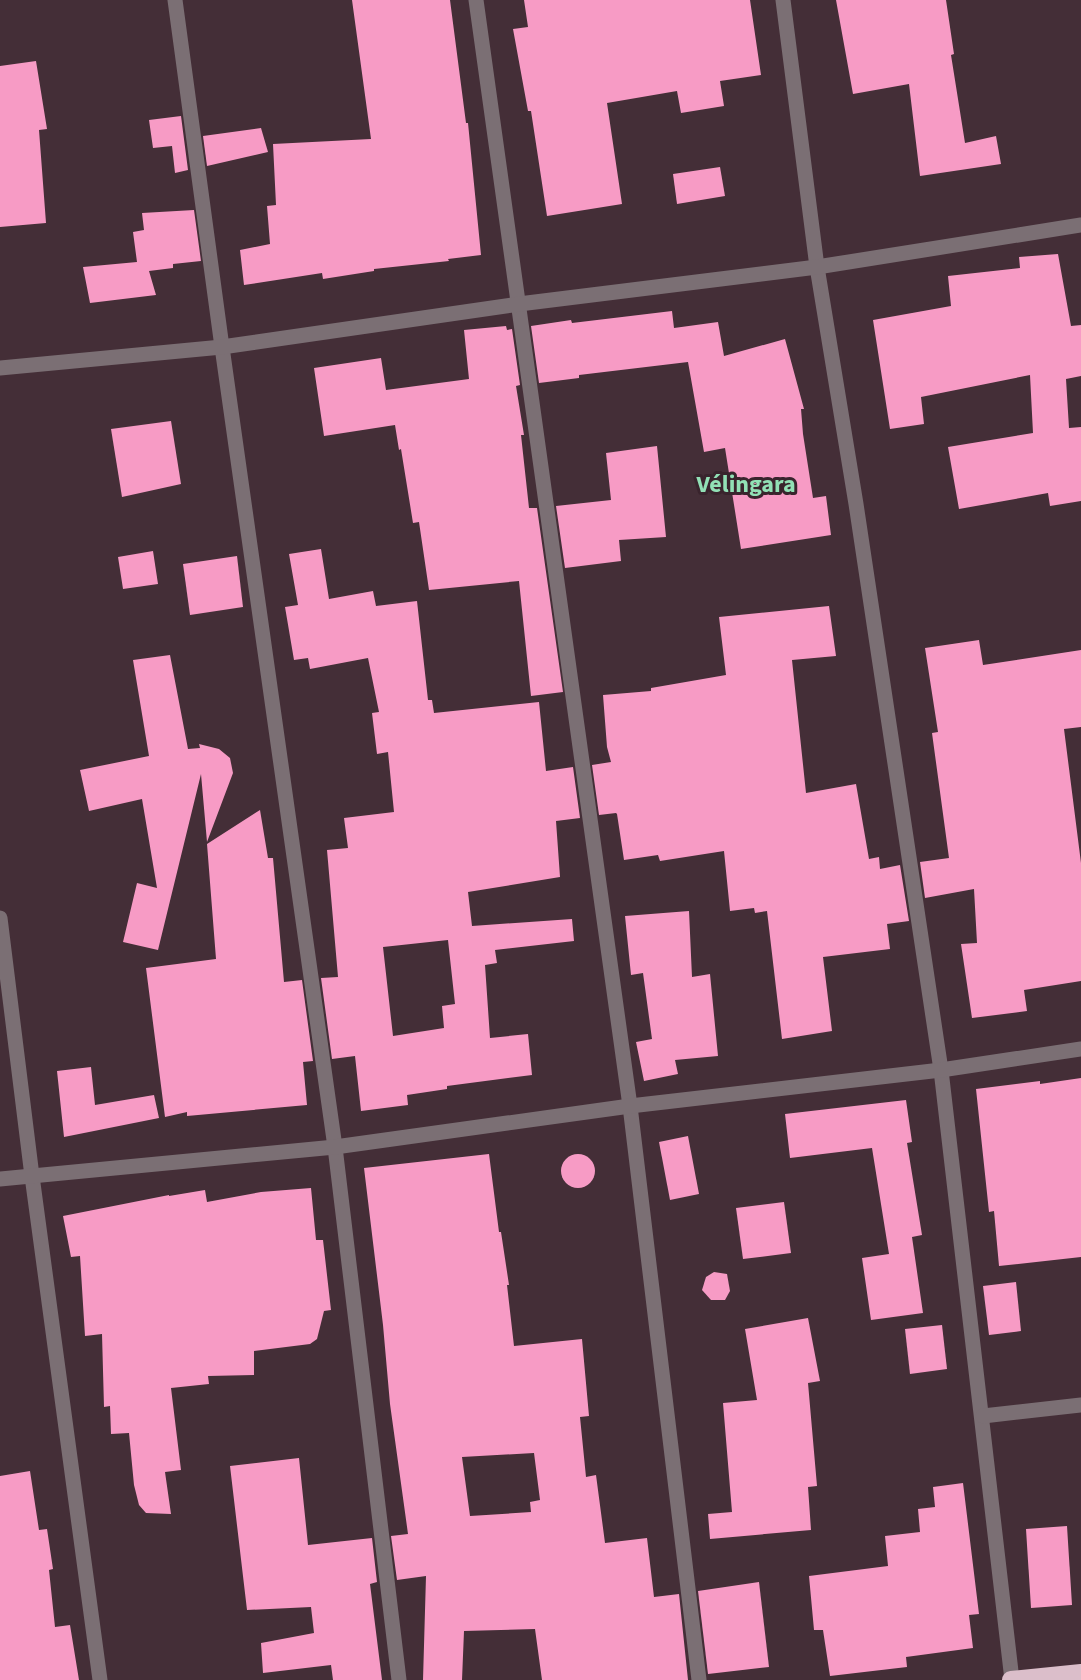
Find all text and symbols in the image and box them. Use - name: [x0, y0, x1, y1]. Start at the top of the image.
- district label: Vélingara: [695, 467, 796, 502]

